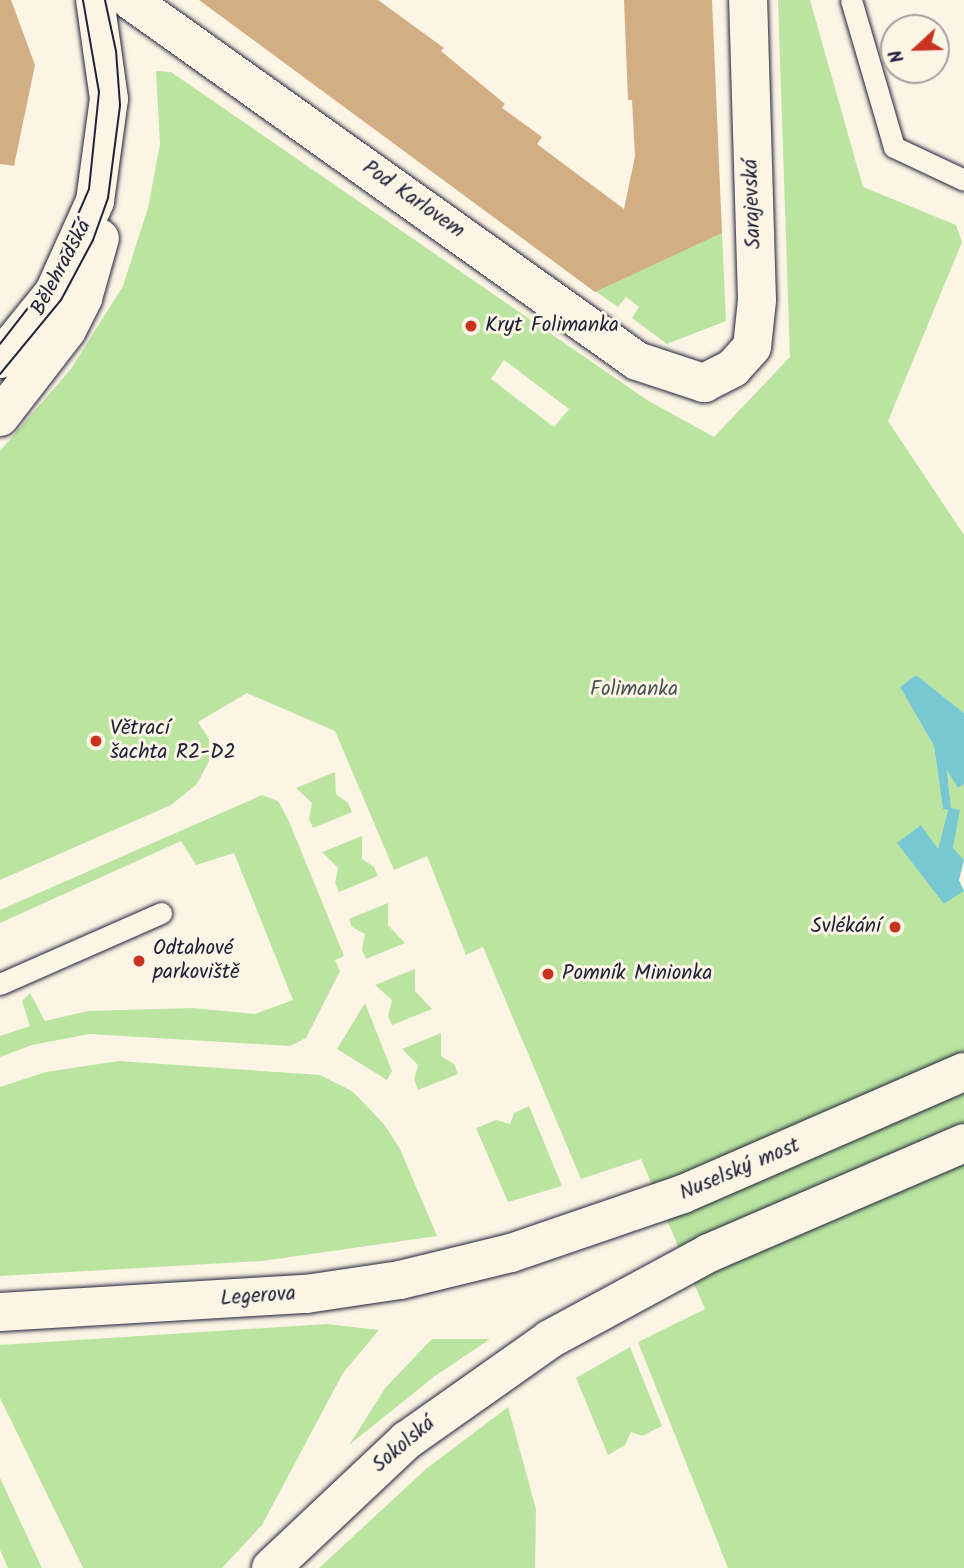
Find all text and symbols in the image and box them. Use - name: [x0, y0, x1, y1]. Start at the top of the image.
- north arrow: [880, 14, 950, 84]
- text: N: [881, 45, 914, 67]
- street label: Pod Karlovem: [357, 156, 469, 244]
- street label: Sarajevská: [739, 159, 767, 249]
- street label: Bělehradská: [26, 216, 98, 320]
- place label: Kryt Folimanka: [485, 313, 619, 339]
- marker: Kryt Folimanka: [463, 318, 479, 334]
- park label: Folimanka: [590, 677, 678, 703]
- place label: Větrací šachta R2-D2: [110, 716, 236, 766]
- marker: Větrací šachta R2-D2: [88, 733, 104, 749]
- place label: Svlékání: [811, 914, 881, 940]
- marker: Svlékání: [887, 919, 903, 935]
- place label: Odtahové parkoviště: [153, 936, 239, 986]
- marker: Odtahové parkoviště: [131, 953, 147, 969]
- place label: Pomník Minionka: [562, 961, 712, 987]
- marker: Pomník Minionka: [540, 966, 556, 982]
- street label: Nuselský most: [676, 1133, 804, 1207]
- street label: Legerova: [219, 1282, 297, 1312]
- street label: Sokolská: [368, 1412, 440, 1478]

